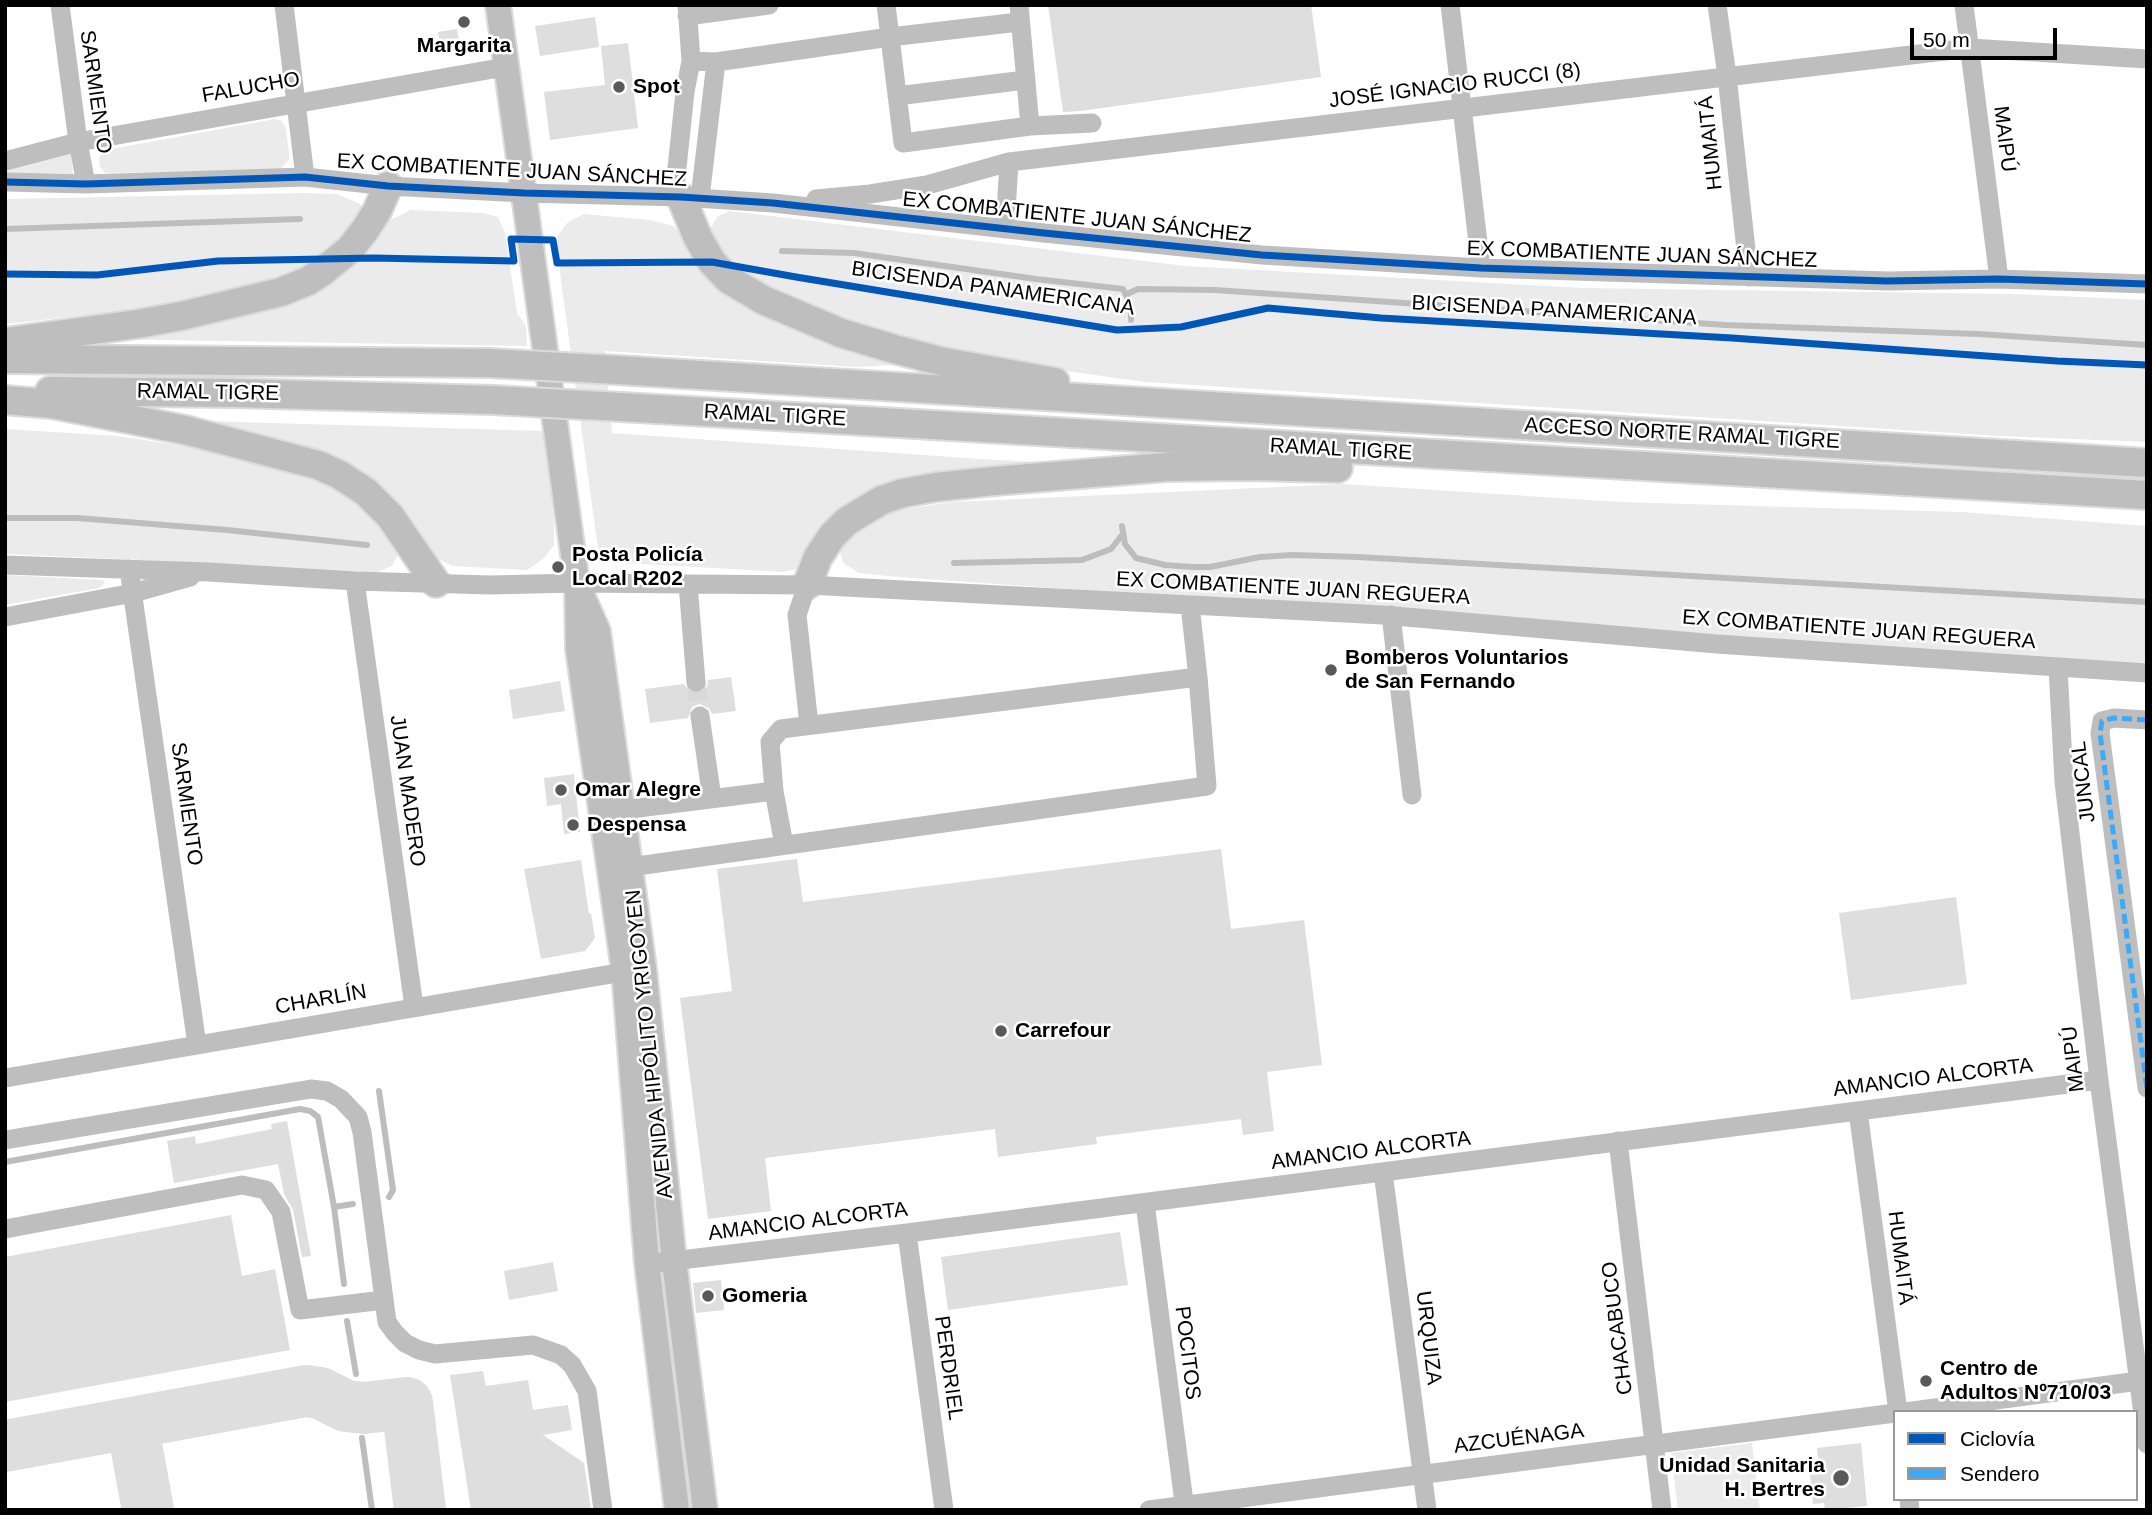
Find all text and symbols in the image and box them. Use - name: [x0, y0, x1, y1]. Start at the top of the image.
- marker: Margarita: [456, 14, 472, 30]
- scale bar: [1914, 14, 2061, 58]
- text: 50 m: [1923, 28, 1970, 51]
- street label: SARMIENTO: [74, 29, 116, 155]
- place label: Margarita: [417, 33, 511, 59]
- street label: JOSÉ IGNACIO RUCCI (8): [1328, 58, 1582, 114]
- street label: FALUCHO: [200, 67, 302, 109]
- place label: Spot: [633, 74, 680, 100]
- marker: Spot: [611, 79, 627, 95]
- street label: HUMAITÁ: [1694, 95, 1728, 191]
- street label: MAIPÚ: [1987, 104, 2021, 174]
- street label: EX COMBATIENTE JUAN SÁNCHEZ: [336, 149, 688, 193]
- street label: EX COMBATIENTE JUAN SÁNCHEZ: [901, 187, 1253, 249]
- street label: EX COMBATIENTE JUAN SÁNCHEZ: [1466, 236, 1818, 274]
- street label: BICISENDA PANAMERICANA: [850, 257, 1136, 321]
- street label: BICISENDA PANAMERICANA: [1411, 291, 1697, 331]
- street label: RAMAL TIGRE: [137, 379, 279, 407]
- street label: RAMAL TIGRE: [703, 400, 847, 432]
- street label: ACCESO NORTE RAMAL TIGRE: [1524, 413, 1840, 455]
- street label: RAMAL TIGRE: [1269, 434, 1413, 466]
- place label: Posta Policía Local R202: [572, 542, 703, 592]
- marker: Posta Policía Local R202: [550, 559, 566, 575]
- street label: EX COMBATIENTE JUAN REGUERA: [1115, 567, 1471, 611]
- street label: EX COMBATIENTE JUAN REGUERA: [1681, 605, 2037, 655]
- place label: Bomberos Voluntarios de San Fernando: [1345, 645, 1569, 695]
- marker: Bomberos Voluntarios de San Fernando: [1323, 662, 1339, 678]
- street label: JUAN MADERO: [384, 714, 430, 868]
- street label: JUNCAL: [2067, 740, 2101, 824]
- street label: SARMIENTO: [165, 741, 207, 867]
- place label: Omar Alegre: [575, 777, 701, 803]
- marker: Omar Alegre: [553, 782, 569, 798]
- place label: Despensa: [587, 812, 686, 838]
- marker: Despensa: [565, 817, 581, 833]
- street label: AVENIDA HIPÓLITO YRIGOYEN: [621, 888, 679, 1200]
- street label: CHARLÍN: [273, 980, 369, 1020]
- place label: Carrefour: [1015, 1018, 1111, 1044]
- marker: Carrefour: [993, 1023, 1009, 1039]
- street label: MAIPÚ: [2057, 1024, 2091, 1094]
- street label: AMANCIO ALCORTA: [1832, 1053, 2034, 1103]
- street label: AMANCIO ALCORTA: [1270, 1126, 1472, 1176]
- street label: AMANCIO ALCORTA: [707, 1197, 909, 1247]
- street label: HUMAITÁ: [1882, 1210, 1918, 1306]
- street label: CHACABUCO: [1597, 1260, 1639, 1396]
- place label: Gomeria: [722, 1283, 807, 1309]
- marker: Gomeria: [700, 1288, 716, 1304]
- street label: URQUIZA: [1410, 1290, 1446, 1386]
- street label: POCITOS: [1169, 1305, 1205, 1401]
- street label: PERDRIEL: [928, 1314, 968, 1422]
- place label: Centro de Adultos Nº710/03: [1940, 1356, 2111, 1406]
- marker: Centro de Adultos Nº710/03: [1918, 1373, 1934, 1389]
- legend: [1893, 1410, 2138, 1501]
- street label: AZCUÉNAGA: [1453, 1419, 1585, 1459]
- text: Ciclovía: [1960, 1427, 2035, 1450]
- place label: Unidad Sanitaria H. Bertres: [1659, 1453, 1825, 1503]
- text: Sendero: [1960, 1462, 2039, 1485]
- marker: Unidad Sanitaria H. Bertres: [1831, 1468, 1851, 1488]

